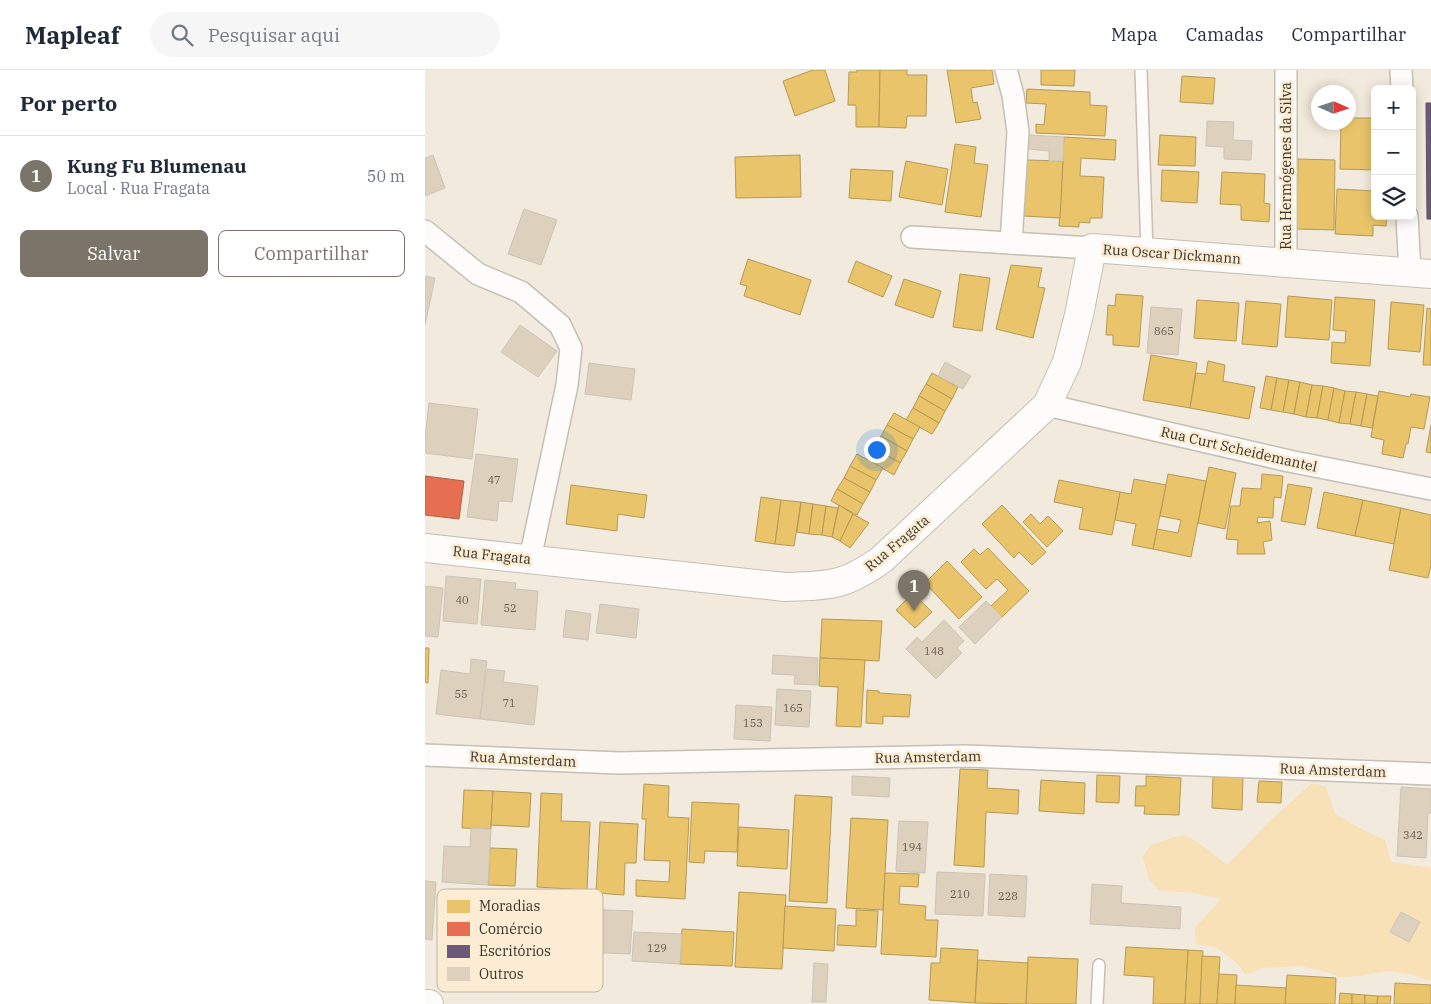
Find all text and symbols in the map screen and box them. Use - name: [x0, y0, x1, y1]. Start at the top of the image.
- search box: [150, 12, 500, 57]
- text: Mapleaf: [25, 19, 120, 51]
- icon: search: [168, 21, 196, 49]
- text: Pesquisar aqui: [208, 23, 340, 47]
- text: Mapa: [1111, 23, 1158, 46]
- text: Camadas: [1186, 23, 1264, 46]
- text: Compartilhar: [1292, 23, 1406, 46]
- street label: Rua Hermógenes da Silva: [1277, 82, 1295, 250]
- north arrow: [1311, 85, 1356, 130]
- map controls: [1371, 85, 1416, 220]
- button: +: [1371, 85, 1416, 130]
- text: Por perto: [20, 89, 117, 117]
- button: −: [1371, 130, 1416, 175]
- text: Kung Fu Blumenau: [67, 154, 247, 178]
- text: 1: [31, 166, 41, 186]
- text: 50 m: [367, 166, 405, 186]
- button: layers: [1371, 175, 1416, 220]
- text: Local · Rua Fragata: [67, 178, 210, 198]
- button: Salvar: [20, 230, 208, 277]
- button: Compartilhar: [218, 230, 405, 277]
- street label: Rua Oscar Dickmann: [1102, 240, 1242, 268]
- house number: 865: [1154, 324, 1174, 338]
- street label: Rua Curt Scheidemantel: [1159, 422, 1319, 476]
- your location: [864, 437, 890, 463]
- house number: 47: [487, 473, 501, 487]
- street label: Rua Fragata: [861, 511, 933, 575]
- street label: Rua Fragata: [452, 542, 532, 568]
- pin: 1: [898, 570, 930, 611]
- house number: 40: [455, 593, 469, 607]
- house number: 52: [503, 601, 517, 615]
- house number: 148: [924, 644, 944, 658]
- house number: 55: [454, 687, 468, 701]
- house number: 71: [502, 696, 516, 710]
- house number: 165: [783, 701, 803, 715]
- house number: 153: [743, 716, 763, 730]
- street label: Rua Amsterdam: [469, 747, 577, 771]
- street label: Rua Amsterdam: [874, 747, 982, 767]
- street label: Rua Amsterdam: [1279, 759, 1387, 781]
- house number: 342: [1403, 828, 1423, 842]
- house number: 194: [902, 840, 922, 854]
- house number: 210: [950, 887, 970, 901]
- legend: [437, 889, 603, 992]
- house number: 228: [998, 889, 1018, 903]
- text: Moradias: [479, 897, 541, 915]
- text: Comércio: [479, 920, 543, 938]
- house number: 129: [647, 941, 667, 955]
- text: Escritórios: [479, 942, 551, 960]
- text: Outros: [479, 965, 524, 983]

